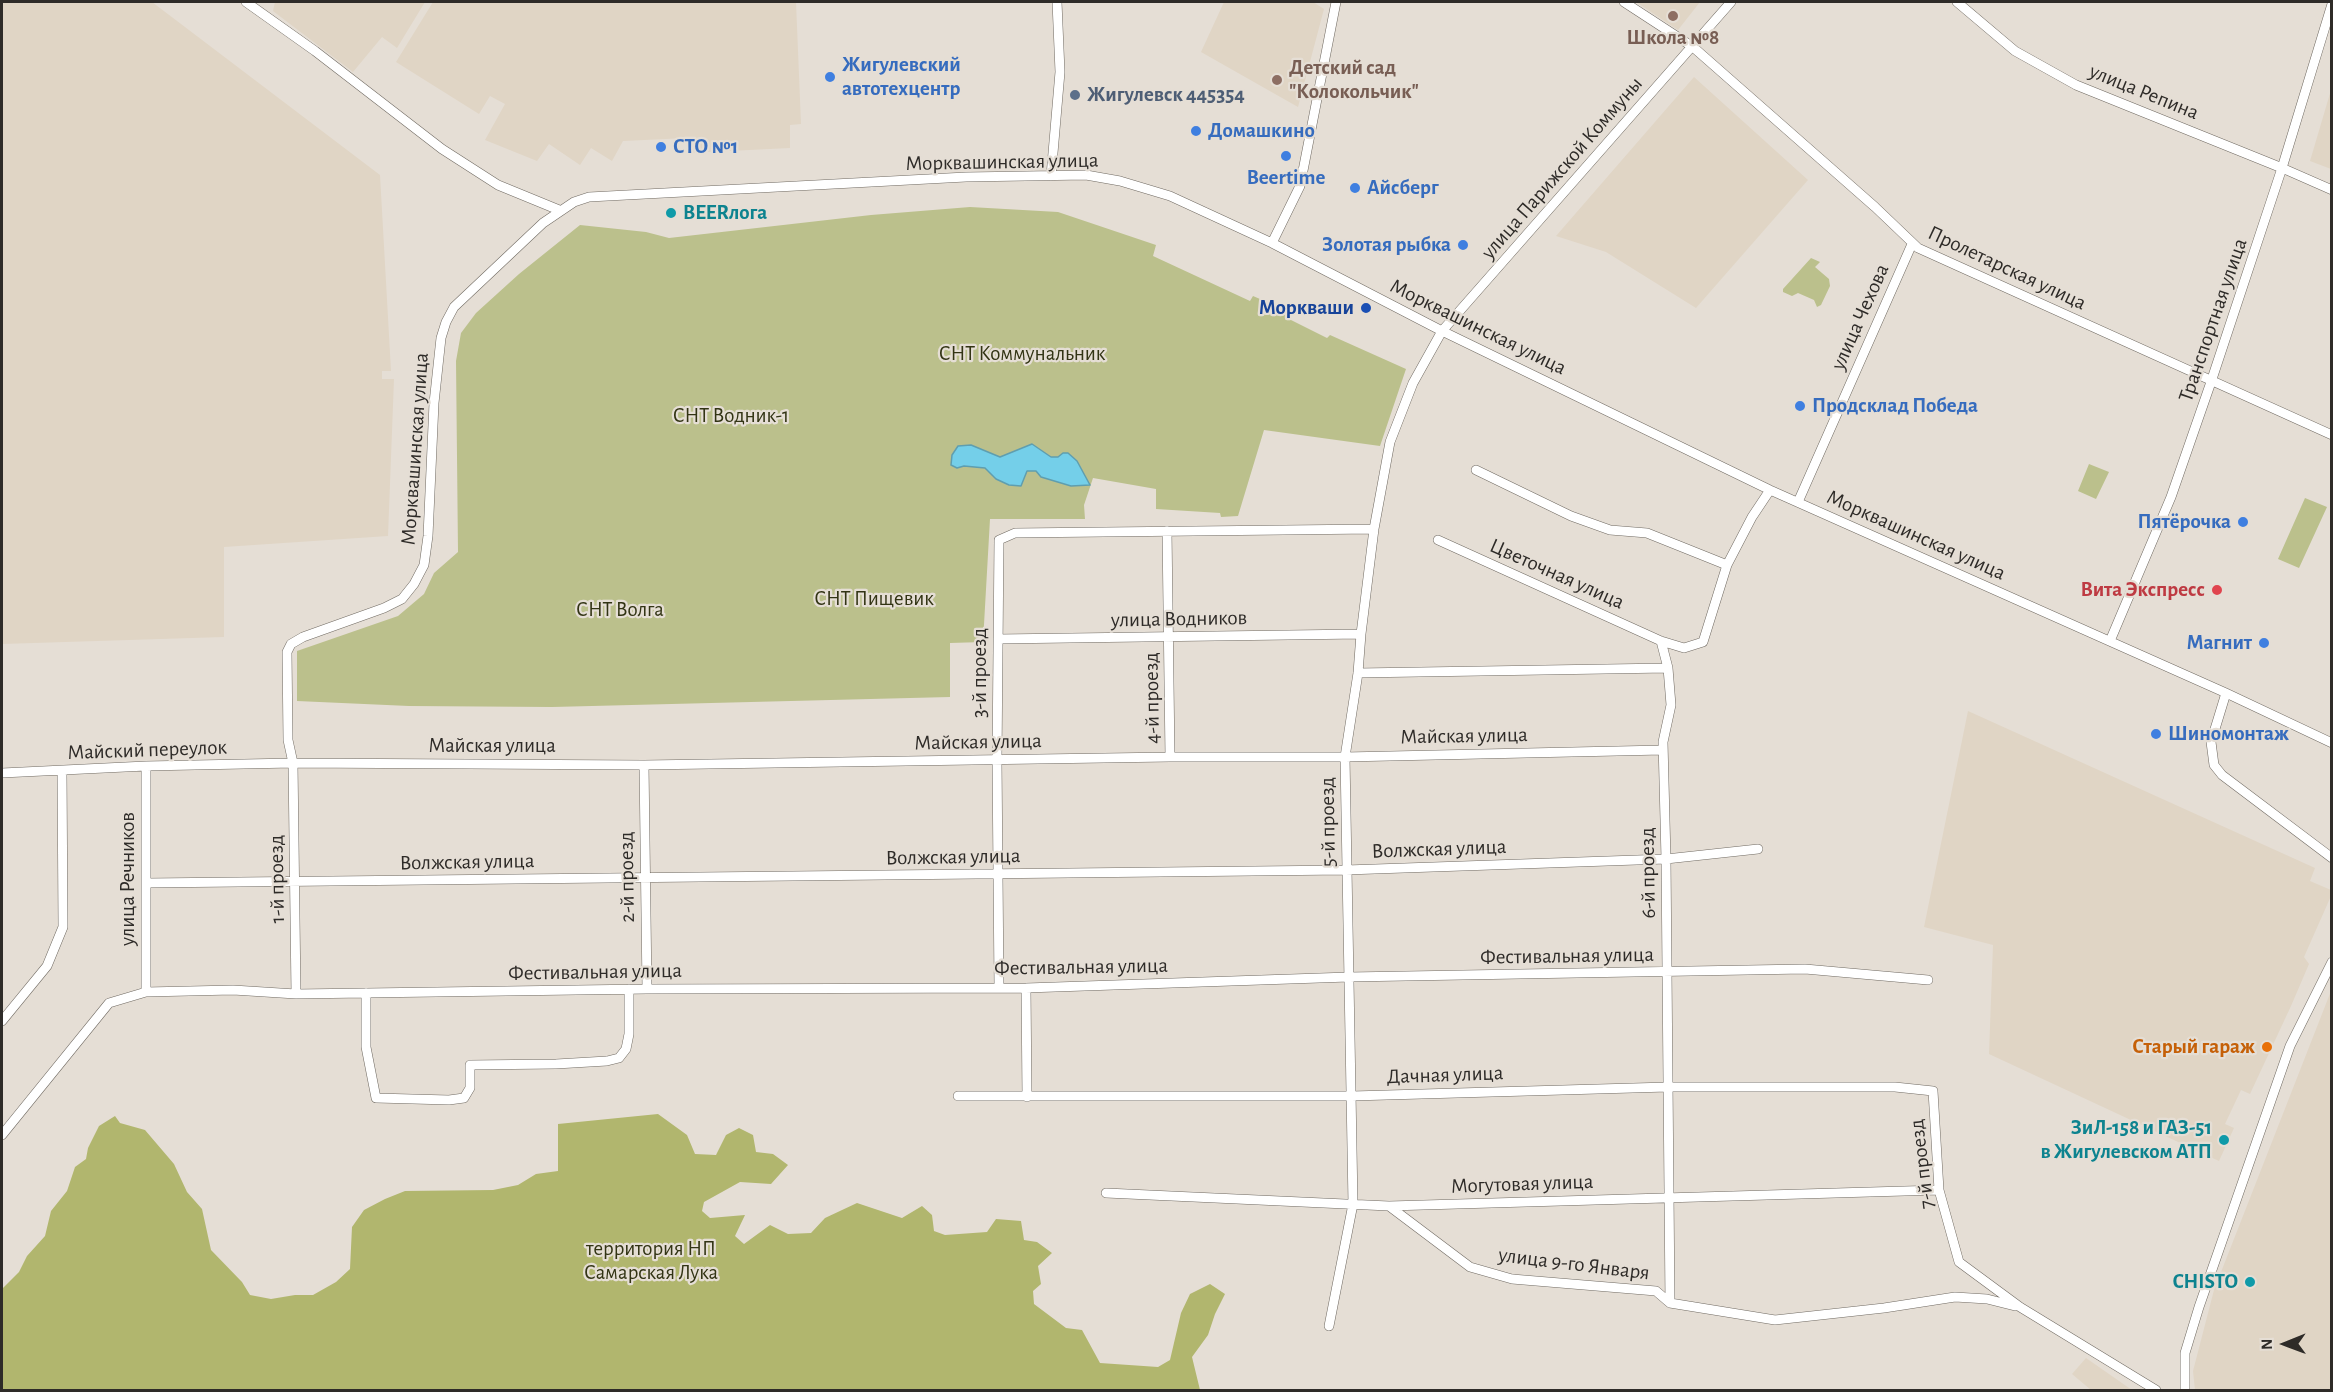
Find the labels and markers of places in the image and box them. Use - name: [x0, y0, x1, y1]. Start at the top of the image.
- marker: Школа №8: [1666, 9, 1680, 23]
- place label: Школа №8: [1627, 25, 1719, 51]
- place label: Жигулевский автотехцентр: [842, 52, 961, 102]
- place label: Детский сад "Колокольчик": [1289, 55, 1419, 105]
- marker: Жигулевский автотехцентр: [823, 70, 837, 84]
- marker: Детский сад "Колокольчик": [1270, 73, 1284, 87]
- place label: Жигулевск 445354: [1087, 82, 1245, 108]
- marker: Жигулевск 445354: [1068, 88, 1082, 102]
- place label: Домашкино: [1208, 118, 1315, 144]
- marker: Домашкино: [1189, 124, 1203, 138]
- place label: СТО №1: [673, 134, 738, 160]
- marker: СТО №1: [654, 140, 668, 154]
- marker: Beertime: [1279, 149, 1293, 163]
- place label: Beertime: [1247, 165, 1325, 191]
- place label: Айсберг: [1367, 175, 1439, 201]
- marker: Айсберг: [1348, 181, 1362, 195]
- place label: BEERлога: [683, 200, 767, 226]
- marker: BEERлога: [664, 206, 678, 220]
- place label: Золотая рыбка: [1322, 232, 1451, 258]
- marker: Золотая рыбка: [1456, 238, 1470, 252]
- place label: Моркваши: [1259, 295, 1354, 321]
- marker: Моркваши: [1359, 301, 1373, 315]
- place label: Продсклад Победа: [1812, 393, 1978, 419]
- marker: Продсклад Победа: [1793, 399, 1807, 413]
- place label: Пятёрочка: [2137, 509, 2231, 535]
- marker: Пятёрочка: [2236, 515, 2250, 529]
- place label: Вита Экспресс: [2080, 577, 2205, 603]
- marker: Вита Экспресс: [2210, 583, 2224, 597]
- place label: Магнит: [2186, 630, 2252, 656]
- marker: Магнит: [2257, 636, 2271, 650]
- place label: Шиномонтаж: [2168, 721, 2289, 747]
- marker: Шиномонтаж: [2149, 727, 2163, 741]
- place label: Старый гараж: [2132, 1034, 2255, 1060]
- marker: Старый гараж: [2260, 1040, 2274, 1054]
- place label: ЗиЛ-158 и ГАЗ-51 в Жигулевском АТП: [2040, 1115, 2212, 1165]
- marker: ЗиЛ-158 и ГАЗ-51 в Жигулевском АТП: [2217, 1133, 2231, 1147]
- place label: CHISTO: [2173, 1269, 2238, 1295]
- marker: CHISTO: [2243, 1275, 2257, 1289]

